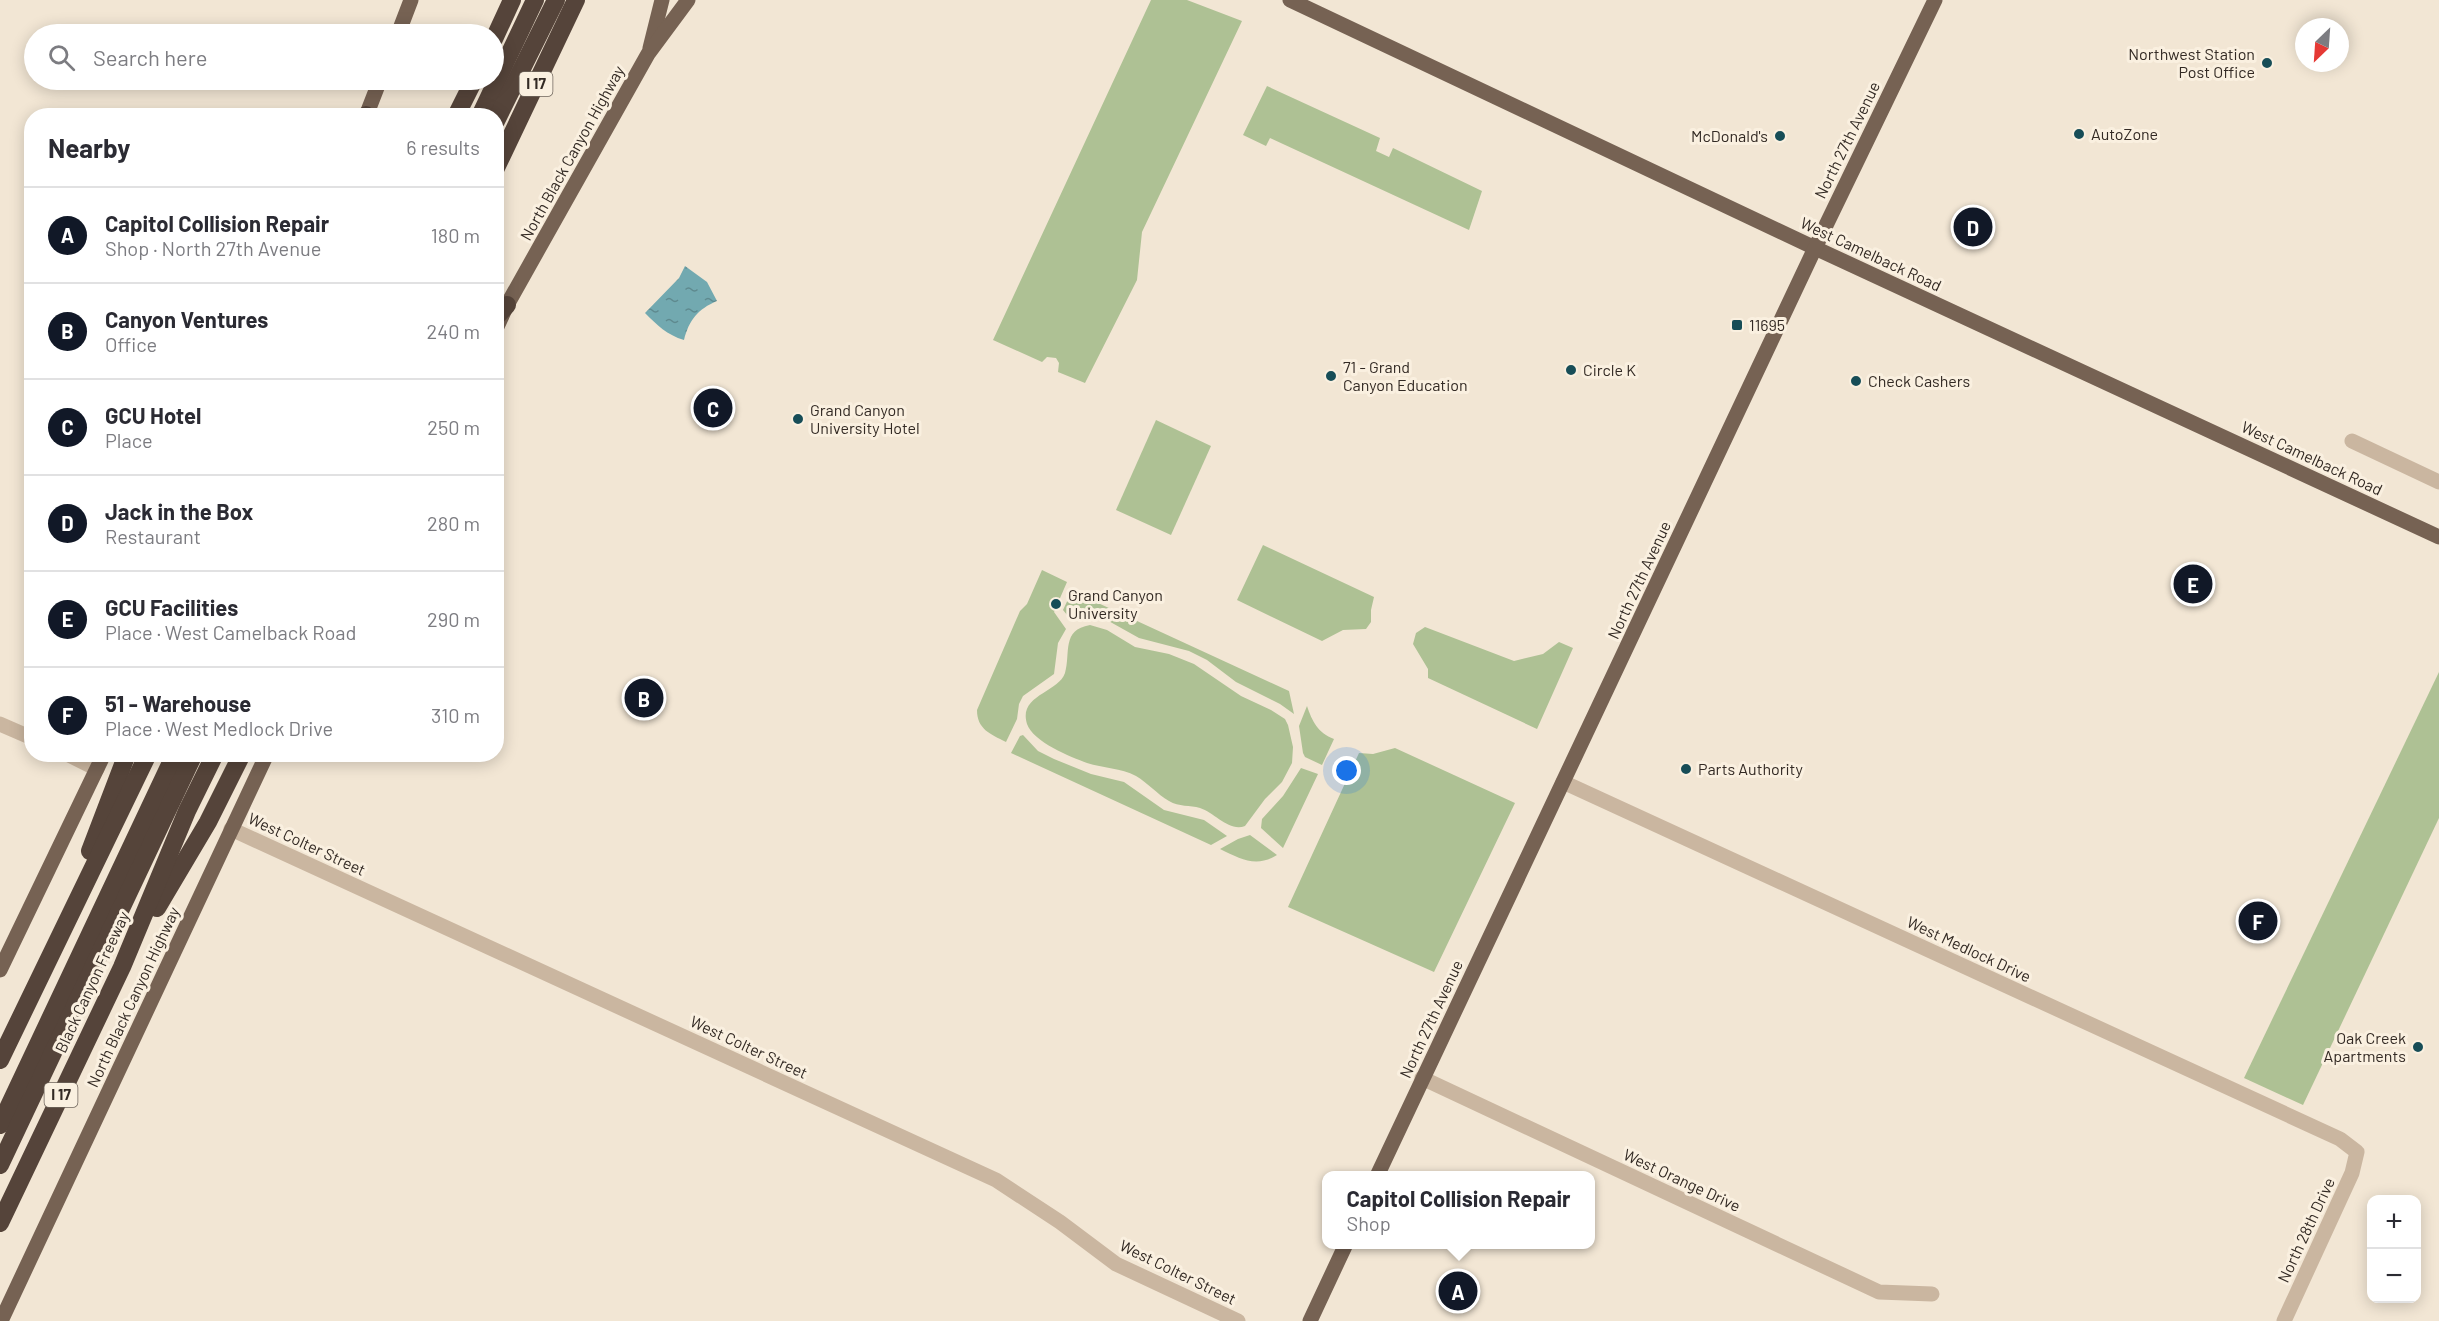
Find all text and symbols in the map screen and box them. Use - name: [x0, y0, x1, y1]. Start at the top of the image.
- north arrow: [2295, 18, 2349, 72]
- search box: [24, 24, 504, 90]
- icon: search: [45, 41, 78, 74]
- text: Search here: [93, 44, 207, 70]
- place label: Northwest Station Post Office: [2128, 44, 2255, 81]
- marker: Northwest Station Post Office: [2260, 56, 2274, 70]
- street label: North Black Canyon Highway: [516, 61, 628, 243]
- road number: I 17: [520, 72, 552, 96]
- street label: North 27th Avenue: [1810, 78, 1883, 201]
- place label: AutoZone: [2091, 124, 2158, 143]
- place label: McDonald's: [1691, 126, 1768, 145]
- marker: AutoZone: [2072, 127, 2086, 141]
- marker: McDonald's: [1773, 129, 1787, 143]
- text: Nearby: [48, 132, 130, 163]
- text: 6 results: [406, 135, 480, 159]
- pin: D: [1954, 204, 1992, 250]
- text: Capitol Collision Repair: [105, 210, 329, 236]
- street label: West Camelback Road: [1798, 213, 1945, 295]
- text: A: [61, 223, 74, 247]
- text: 180 m: [431, 223, 480, 247]
- text: Shop · North 27th Avenue: [105, 236, 321, 260]
- text: Canyon Ventures: [105, 306, 268, 332]
- place label: 11695: [1749, 315, 1785, 334]
- marker: 11695: [1730, 318, 1744, 332]
- text: B: [61, 319, 74, 343]
- text: 240 m: [426, 319, 480, 343]
- text: Office: [105, 332, 157, 356]
- place label: 71 - Grand Canyon Education: [1343, 357, 1468, 394]
- place label: Circle K: [1583, 360, 1636, 379]
- marker: Circle K: [1564, 363, 1578, 377]
- marker: 71 - Grand Canyon Education: [1324, 369, 1338, 383]
- place label: Check Cashers: [1868, 371, 1970, 390]
- marker: Check Cashers: [1849, 374, 1863, 388]
- pin: C: [694, 386, 732, 430]
- place label: Grand Canyon University Hotel: [810, 400, 920, 437]
- text: GCU Hotel: [105, 402, 201, 428]
- marker: Grand Canyon University Hotel: [791, 412, 805, 426]
- text: C: [61, 415, 74, 439]
- text: 250 m: [427, 415, 480, 439]
- street label: West Camelback Road: [2239, 417, 2386, 499]
- text: Place: [105, 428, 153, 452]
- text: Jack in the Box: [105, 498, 253, 524]
- text: D: [61, 511, 74, 535]
- text: 280 m: [427, 511, 480, 535]
- street label: North 27th Avenue: [1603, 518, 1674, 642]
- text: Restaurant: [105, 524, 201, 548]
- pin: E: [2174, 562, 2212, 606]
- place label: Grand Canyon University: [1068, 585, 1163, 622]
- text: GCU Facilities: [105, 594, 238, 620]
- marker: Grand Canyon University: [1049, 597, 1063, 611]
- text: E: [62, 607, 73, 631]
- text: 290 m: [427, 607, 480, 631]
- text: Place · West Camelback Road: [105, 620, 356, 644]
- pin: B: [624, 676, 664, 720]
- text: 51 - Warehouse: [105, 690, 251, 716]
- text: F: [62, 703, 73, 727]
- text: 310 m: [431, 703, 480, 727]
- text: Place · West Medlock Drive: [105, 716, 333, 740]
- your location: [1332, 756, 1361, 785]
- place label: Parts Authority: [1698, 759, 1803, 778]
- marker: Parts Authority: [1679, 762, 1693, 776]
- street label: West Colter Street: [246, 808, 369, 879]
- pin: F: [2238, 898, 2278, 944]
- street label: North Black Canyon Highway: [82, 903, 183, 1090]
- street label: Black Canyon Freeway: [50, 908, 133, 1055]
- street label: West Medlock Drive: [1904, 911, 2034, 986]
- street label: North 27th Avenue: [1395, 957, 1466, 1081]
- street label: West Colter Street: [688, 1011, 811, 1082]
- place label: Oak Creek Apartments: [2324, 1028, 2406, 1065]
- marker: Oak Creek Apartments: [2411, 1040, 2425, 1054]
- road number: I 17: [44, 1083, 78, 1107]
- street label: West Orange Drive: [1621, 1144, 1744, 1215]
- popup: [1322, 1171, 1595, 1249]
- street label: North 28th Drive: [2273, 1174, 2338, 1285]
- text: Capitol Collision Repair: [1346, 1185, 1571, 1211]
- map controls: [2367, 1195, 2421, 1303]
- button: +: [2367, 1195, 2421, 1249]
- text: Shop: [1346, 1211, 1391, 1235]
- street label: West Colter Street: [1117, 1235, 1240, 1308]
- button: −: [2367, 1249, 2421, 1303]
- pin: A: [1438, 1268, 1478, 1314]

